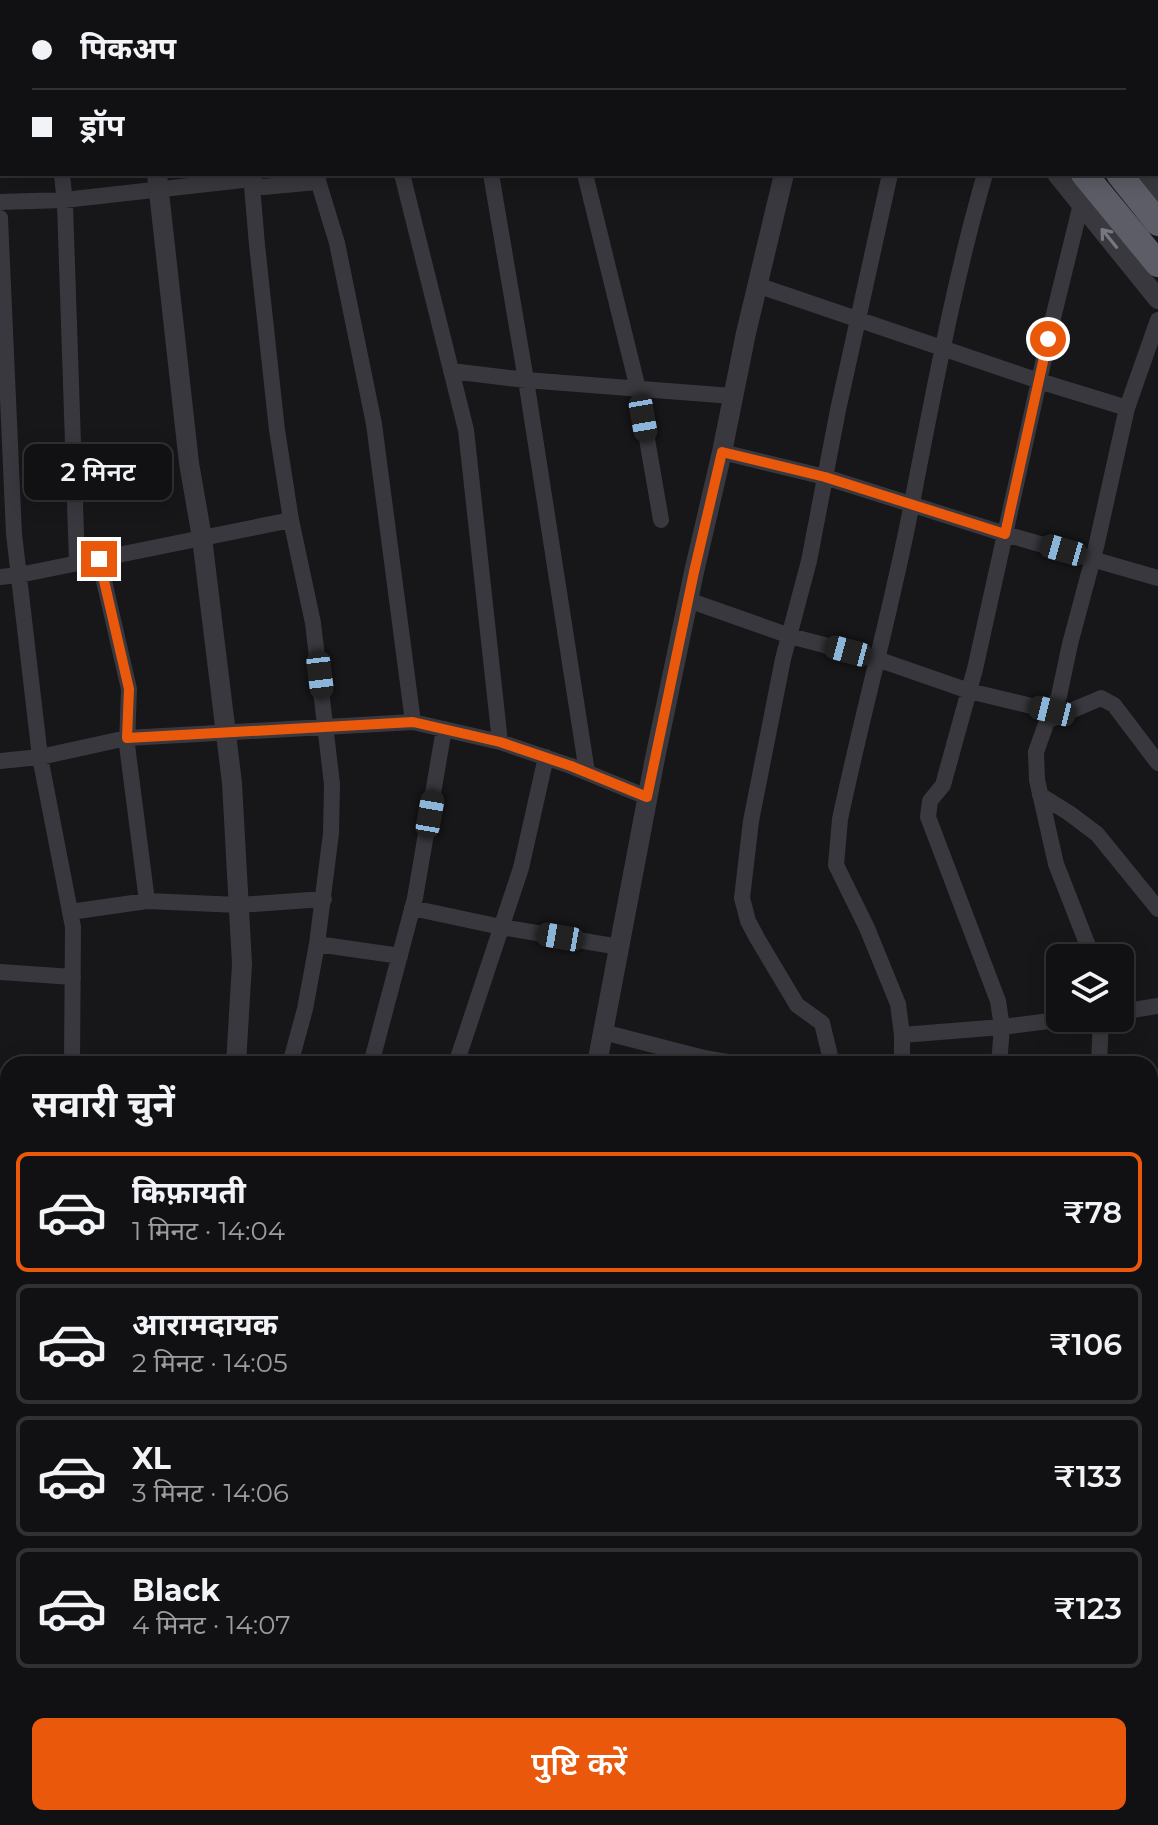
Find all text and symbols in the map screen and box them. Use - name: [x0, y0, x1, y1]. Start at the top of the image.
- text: पिकअप: [80, 30, 176, 67]
- text: ड्रॉप: [80, 107, 124, 144]
- one-way arrow: [1100, 228, 1118, 249]
- route start: [1030, 321, 1066, 357]
- car: [627, 392, 659, 444]
- callout: 2 मिनट: [25, 443, 173, 499]
- text: 2 मिनट: [60, 456, 136, 488]
- car: [1037, 532, 1089, 568]
- route end: [81, 541, 117, 577]
- car: [822, 633, 874, 669]
- car: [305, 650, 335, 700]
- car: [1026, 694, 1078, 728]
- car: [414, 788, 446, 840]
- car: [534, 921, 586, 953]
- map controls: [1046, 944, 1134, 1032]
- button: layers: [1046, 944, 1134, 1032]
- text: सवारी चुनें: [32, 1082, 175, 1126]
- text: किफ़ायती: [132, 1174, 246, 1211]
- icon: car: [36, 1176, 108, 1248]
- text: ₹78: [1063, 1194, 1122, 1231]
- text: 1 मिनट · 14:04: [132, 1215, 285, 1247]
- text: आरामदायक: [132, 1306, 278, 1343]
- icon: car: [36, 1308, 108, 1380]
- text: ₹106: [1050, 1326, 1122, 1363]
- text: 2 मिनट · 14:05: [132, 1347, 288, 1379]
- icon: car: [36, 1440, 108, 1512]
- text: XL: [132, 1440, 171, 1477]
- text: ₹133: [1054, 1458, 1122, 1495]
- text: 3 मिनट · 14:06: [132, 1477, 289, 1509]
- icon: car: [36, 1572, 108, 1644]
- text: Black: [132, 1572, 220, 1609]
- text: ₹123: [1054, 1590, 1122, 1627]
- text: 4 मिनट · 14:07: [132, 1609, 291, 1641]
- button: पुष्टि करें: [32, 1718, 1126, 1810]

